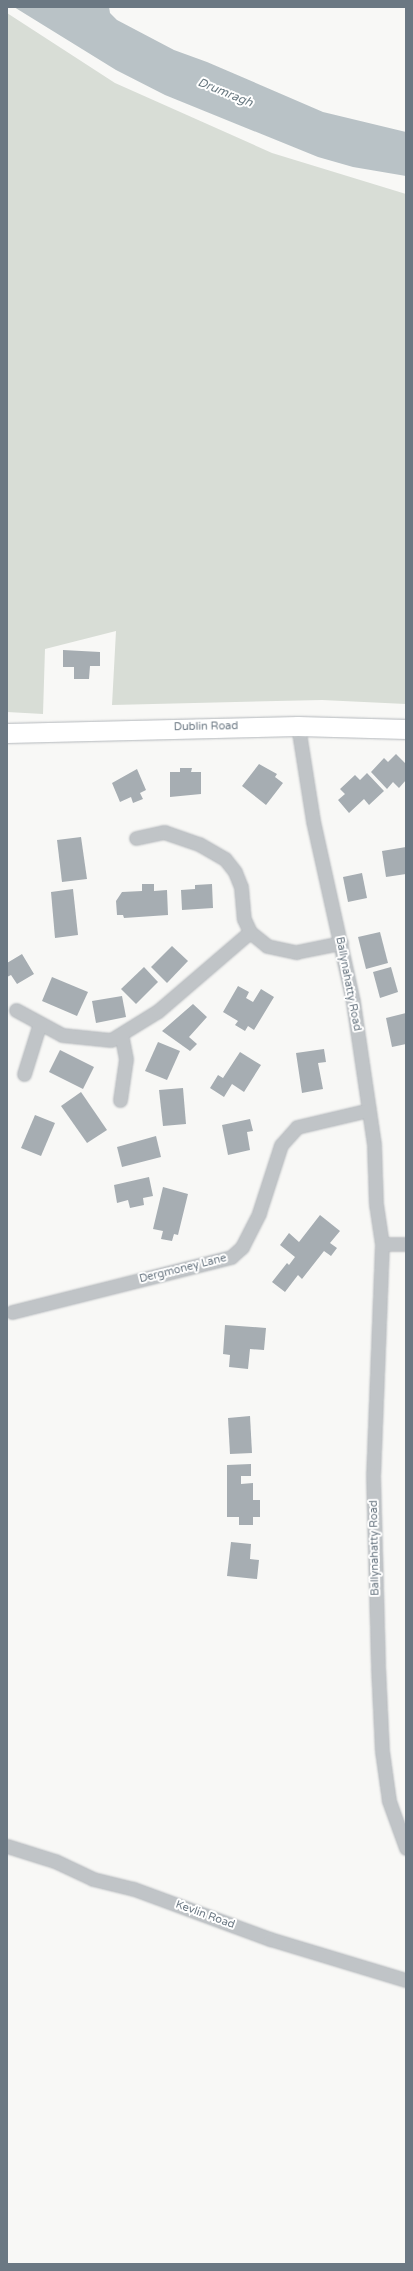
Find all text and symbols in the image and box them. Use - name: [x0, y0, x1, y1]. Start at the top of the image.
- water label: Drumragh: [195, 75, 255, 111]
- street label: Dublin Road: [174, 720, 238, 734]
- street label: Ballynahatty Road: [332, 936, 364, 1032]
- street label: Dergmoney Lane: [138, 1252, 228, 1286]
- street label: Ballynahatty Road: [368, 1500, 382, 1596]
- street label: Kevlin Road: [174, 1898, 236, 1932]

